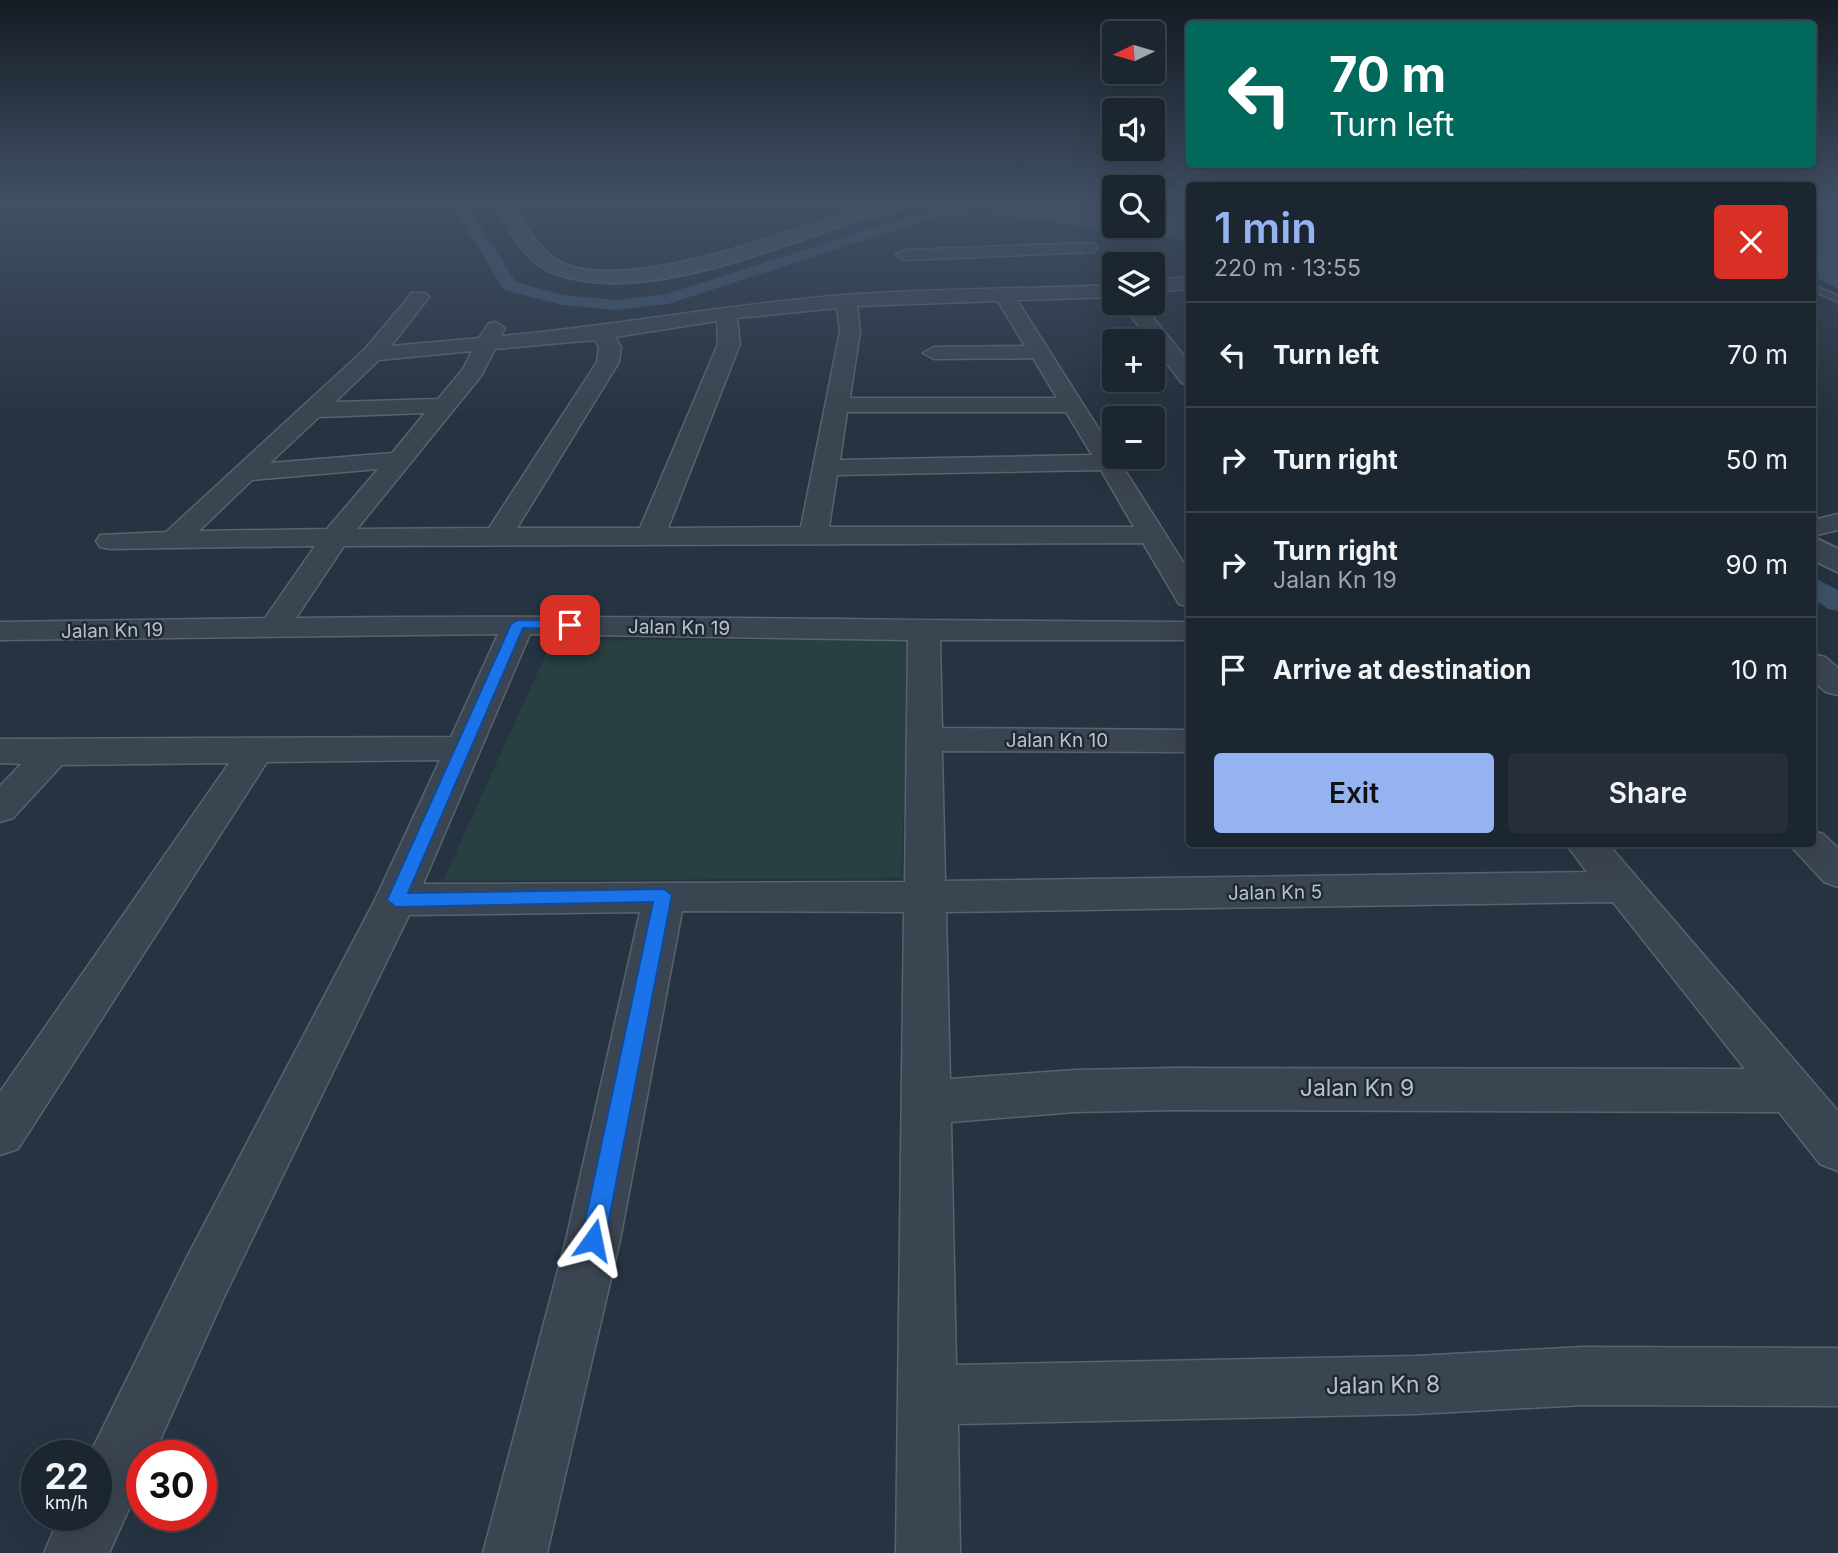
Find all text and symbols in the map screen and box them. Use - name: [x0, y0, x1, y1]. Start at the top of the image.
- north arrow: [1102, 21, 1166, 84]
- map controls: [1102, 21, 1165, 469]
- text: 70 m: [1329, 45, 1446, 104]
- icon: left: [1214, 49, 1305, 140]
- button: sound: [1102, 98, 1165, 161]
- text: Turn left: [1329, 105, 1454, 144]
- button: search: [1102, 175, 1165, 238]
- text: 1 min: [1214, 202, 1317, 253]
- button: close: [1714, 205, 1788, 279]
- button: layers: [1102, 252, 1165, 315]
- text: 220 m · 13:55: [1214, 254, 1361, 282]
- button: +: [1102, 329, 1165, 392]
- icon: left: [1214, 336, 1252, 374]
- text: Turn left: [1273, 339, 1379, 370]
- text: 70 m: [1727, 339, 1788, 370]
- button: −: [1102, 406, 1165, 469]
- icon: right: [1214, 441, 1252, 479]
- text: Turn right: [1273, 444, 1398, 475]
- text: 50 m: [1726, 444, 1788, 475]
- text: Turn right: [1273, 535, 1398, 566]
- icon: right: [1214, 546, 1252, 584]
- text: 90 m: [1725, 549, 1788, 580]
- text: Jalan Kn 19: [1273, 566, 1397, 594]
- pin: [540, 595, 600, 655]
- icon: arrive: [551, 606, 589, 644]
- street label: Jalan Kn 19: [628, 615, 730, 640]
- street label: Jalan Kn 19: [61, 618, 163, 643]
- icon: arrive: [1214, 651, 1252, 689]
- text: Arrive at destination: [1273, 654, 1532, 685]
- text: 10 m: [1731, 654, 1788, 685]
- street label: Jalan Kn 10: [1006, 729, 1108, 752]
- button: Exit: [1214, 753, 1494, 833]
- button: Share: [1508, 753, 1788, 833]
- street label: Jalan Kn 5: [1228, 880, 1322, 905]
- street label: Jalan Kn 9: [1300, 1074, 1414, 1102]
- position arrow: [556, 1203, 630, 1277]
- street label: Jalan Kn 8: [1326, 1370, 1440, 1400]
- speed limit sign: 30: [126, 1440, 217, 1531]
- text: 22: [44, 1455, 89, 1497]
- text: km/h: [45, 1492, 88, 1513]

